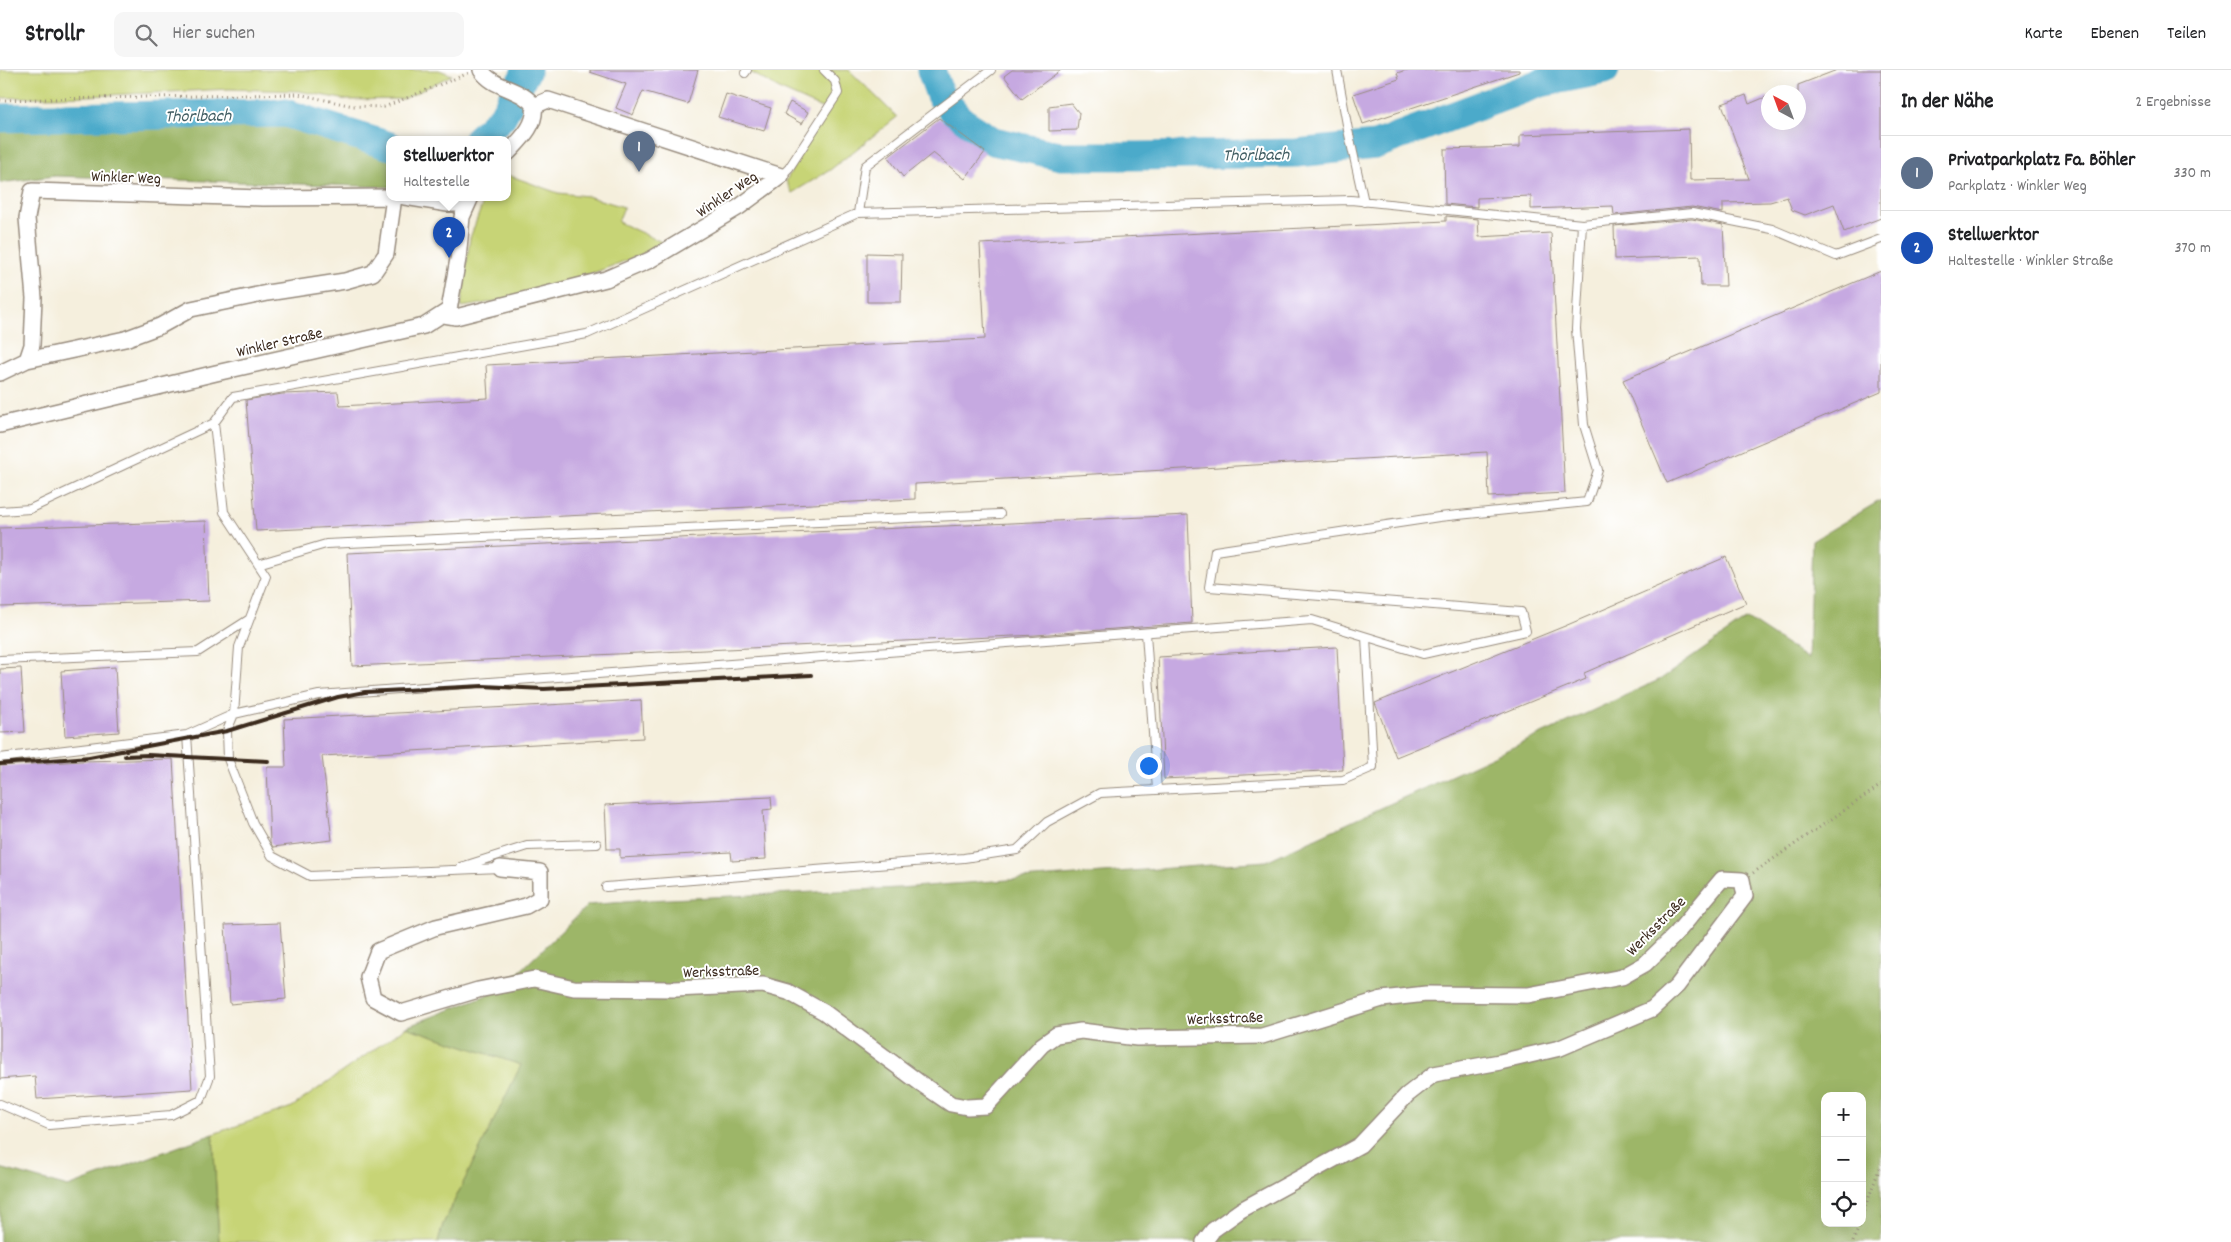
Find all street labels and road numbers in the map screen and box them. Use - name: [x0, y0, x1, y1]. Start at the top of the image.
- street label: Winkler Weg: [91, 166, 161, 191]
- street label: Winkler Weg: [692, 166, 763, 224]
- street label: Winkler Straße: [234, 322, 325, 364]
- street label: Werksstraße: [1622, 892, 1692, 962]
- street label: Werksstraße: [683, 960, 760, 985]
- street label: Werksstraße: [1187, 1007, 1264, 1032]

